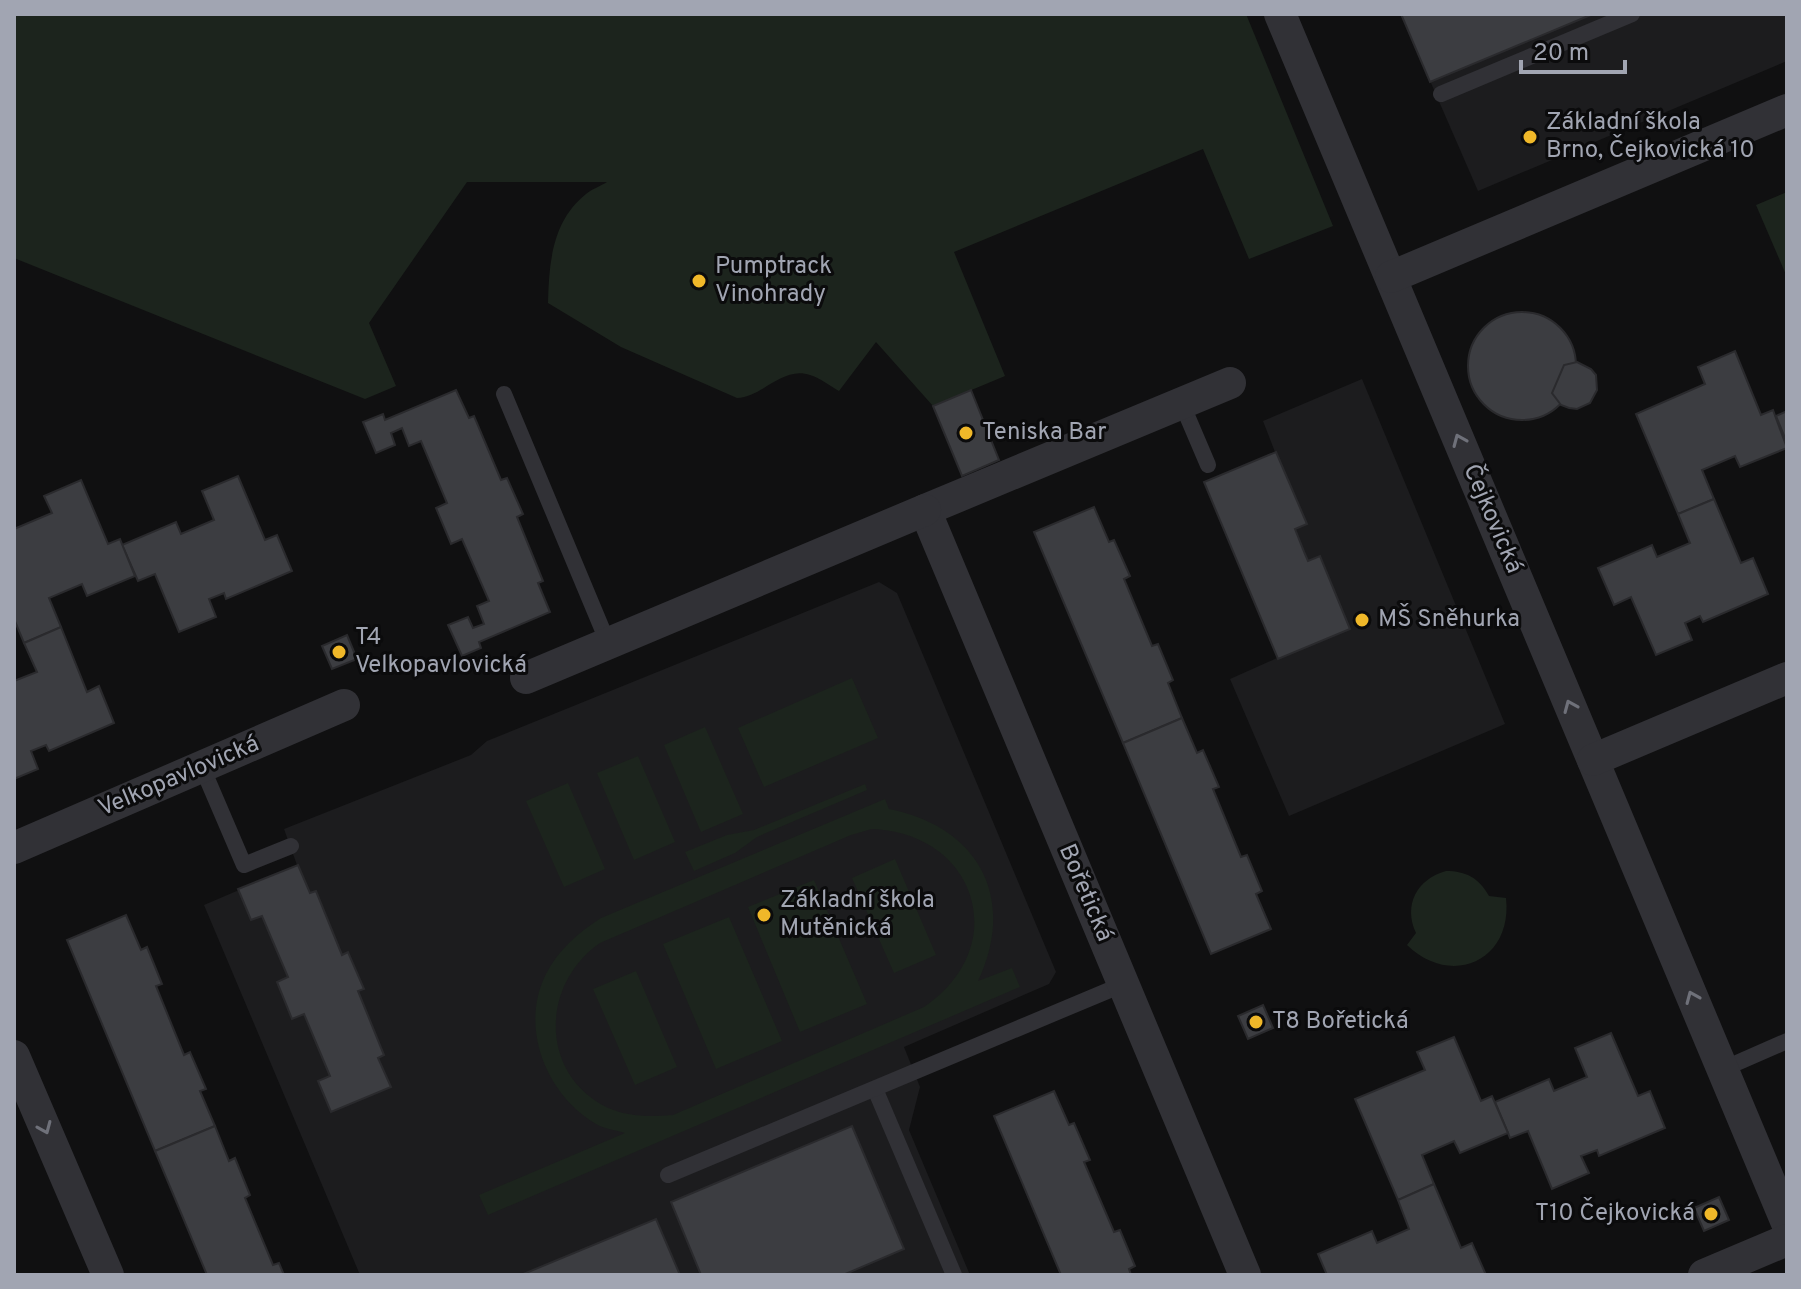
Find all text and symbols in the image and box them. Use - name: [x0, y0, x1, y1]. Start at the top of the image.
- scale bar: [1521, 24, 1625, 74]
- text: 20 m: [1533, 39, 1589, 69]
- place label: Základní škola Brno, Čejkovická 10: [1546, 108, 1755, 166]
- marker: Základní škola Brno, Čejkovická 10: [1521, 128, 1539, 146]
- place label: Pumptrack Vinohrady: [715, 252, 832, 310]
- marker: Pumptrack Vinohrady: [690, 272, 708, 290]
- place label: Teniska Bar: [982, 418, 1107, 448]
- marker: Teniska Bar: [957, 424, 975, 442]
- one-way arrow: [1452, 434, 1469, 448]
- street label: Čejkovická: [1456, 459, 1530, 578]
- place label: MŠ Sněhurka: [1378, 603, 1520, 635]
- marker: MŠ Sněhurka: [1353, 611, 1371, 629]
- place label: T4 Velkopavlovická: [355, 623, 527, 681]
- marker: T4 Velkopavlovická: [330, 643, 348, 661]
- one-way arrow: [1564, 700, 1580, 714]
- street label: Velkopavlovická: [94, 730, 264, 824]
- street label: Bořetická: [1051, 840, 1119, 946]
- place label: Základní škola Mutěnická: [780, 886, 935, 944]
- marker: Základní škola Mutěnická: [755, 906, 773, 924]
- one-way arrow: [1686, 991, 1702, 1005]
- place label: T8 Bořetická: [1272, 1007, 1409, 1037]
- marker: T8 Bořetická: [1247, 1013, 1265, 1031]
- one-way arrow: [35, 1119, 51, 1134]
- place label: T10 Čejkovická: [1535, 1197, 1695, 1229]
- marker: T10 Čejkovická: [1702, 1205, 1720, 1223]

